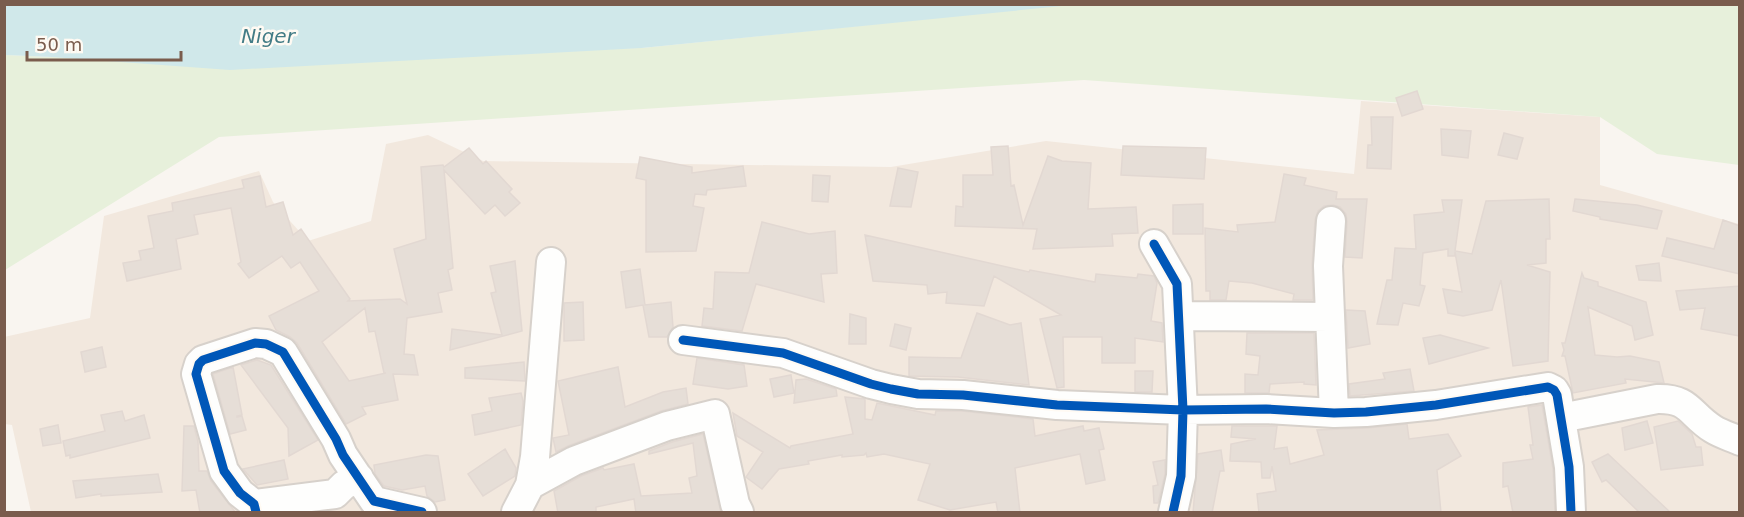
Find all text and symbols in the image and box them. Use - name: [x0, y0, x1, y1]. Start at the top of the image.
- scale bar: [27, 24, 182, 62]
- water label: Niger: [241, 24, 297, 48]
- text: 50 m: [36, 34, 82, 55]

